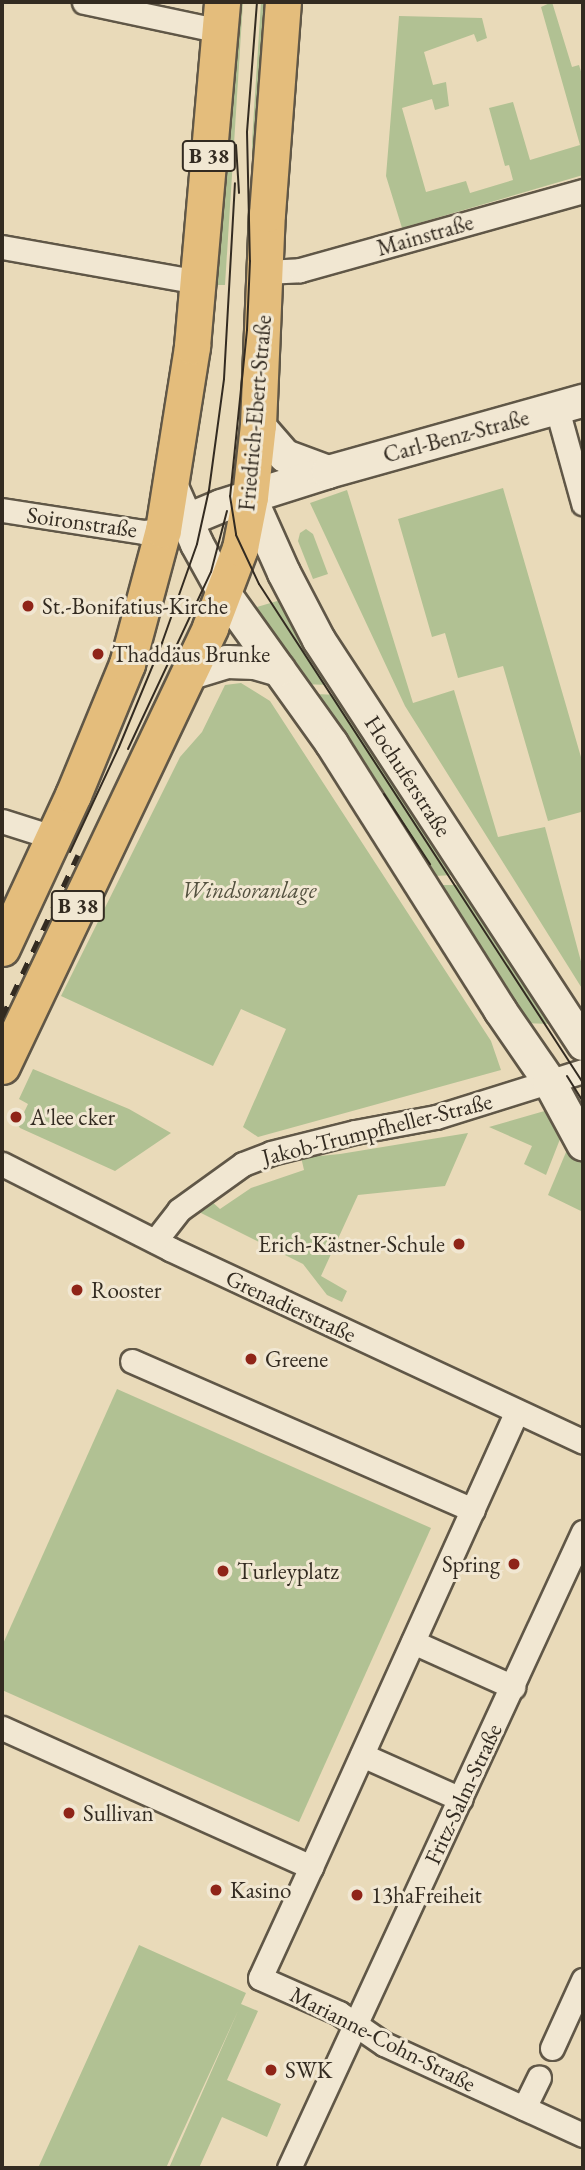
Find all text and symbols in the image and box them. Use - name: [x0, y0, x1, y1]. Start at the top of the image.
- road number: B 38: [181, 138, 237, 174]
- street label: Mainstraße: [373, 208, 477, 262]
- street label: Friedrich-Ebert-Straße: [233, 314, 277, 512]
- street label: Carl-Benz-Straße: [380, 403, 532, 469]
- street label: Soironstraße: [25, 501, 139, 543]
- place label: St.-Bonifatius-Kirche: [42, 592, 228, 620]
- marker: St.-Bonifatius-Kirche: [20, 598, 36, 614]
- place label: Thaddäus Brunke: [112, 640, 270, 668]
- marker: Thaddäus Brunke: [90, 646, 106, 662]
- street label: Hochuferstraße: [359, 710, 457, 842]
- park label: Windsoranlage: [181, 876, 317, 904]
- road number: B 38: [50, 888, 106, 923]
- street label: Jakob-Trumpfheller-Straße: [259, 1087, 495, 1171]
- place label: A'lee cker: [30, 1103, 115, 1131]
- marker: A'lee cker: [8, 1109, 24, 1125]
- place label: Erich-Kästner-Schule: [258, 1230, 445, 1258]
- marker: Erich-Kästner-Schule: [451, 1236, 467, 1252]
- street label: Grenadierstraße: [221, 1264, 361, 1348]
- place label: Rooster: [91, 1276, 161, 1304]
- marker: Rooster: [69, 1282, 85, 1298]
- place label: Greene: [265, 1345, 328, 1373]
- marker: Greene: [243, 1351, 259, 1367]
- place label: Spring: [442, 1550, 500, 1578]
- marker: Spring: [506, 1556, 522, 1572]
- place label: Turleyplatz: [237, 1557, 339, 1585]
- marker: Turleyplatz: [215, 1563, 231, 1579]
- street label: Fritz-Salm-Straße: [418, 1719, 508, 1869]
- place label: Sullivan: [83, 1799, 154, 1827]
- marker: Sullivan: [61, 1805, 77, 1821]
- place label: Kasino: [230, 1876, 291, 1904]
- place label: 13haFreiheit: [371, 1881, 482, 1909]
- marker: Kasino: [208, 1882, 224, 1898]
- marker: 13haFreiheit: [349, 1887, 365, 1903]
- street label: Marianne-Cohn-Straße: [286, 1980, 480, 2098]
- place label: SWK: [285, 2056, 332, 2084]
- marker: SWK: [263, 2062, 279, 2078]

